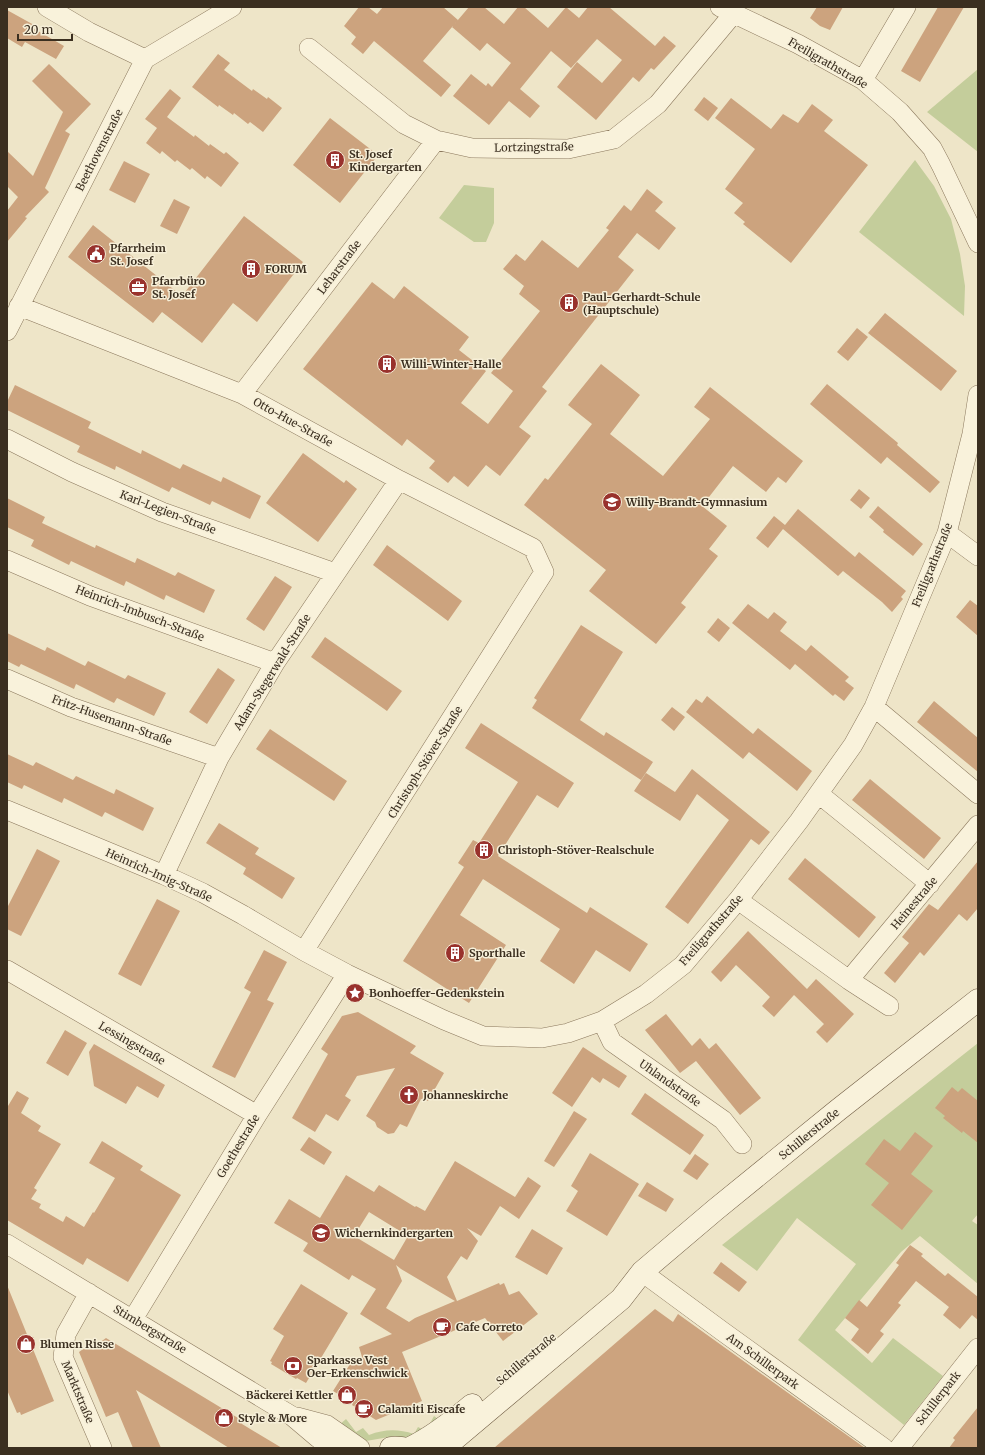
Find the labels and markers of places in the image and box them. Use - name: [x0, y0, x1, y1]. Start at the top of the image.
- place label: St. Josef Kindergarten: [349, 147, 422, 174]
- building icon: St. Josef Kindergarten: [324, 149, 346, 171]
- place label: Pfarrheim St. Josef: [110, 241, 166, 268]
- public building icon: Pfarrheim St. Josef: [85, 243, 107, 265]
- building icon: FORUM: [240, 258, 262, 280]
- place label: FORUM: [265, 262, 308, 276]
- place label: Pfarrbüro St. Josef: [152, 274, 206, 301]
- office icon: Pfarrbüro St. Josef: [127, 276, 149, 298]
- place label: Paul-Gerhardt-Schule (Hauptschule): [583, 290, 701, 317]
- building icon: Paul-Gerhardt-Schule (Hauptschule): [558, 292, 580, 314]
- building icon: Willi-Winter-Halle: [376, 353, 398, 375]
- place label: Willi-Winter-Halle: [400, 357, 501, 371]
- school or university icon: Willy-Brandt-Gymnasium: [601, 491, 623, 513]
- place label: Willy-Brandt-Gymnasium: [625, 495, 767, 509]
- building icon: Christoph-Stöver-Realschule: [473, 839, 495, 861]
- place label: Christoph-Stöver-Realschule: [498, 843, 654, 857]
- building icon: Sporthalle: [444, 942, 466, 964]
- place label: Sporthalle: [469, 946, 525, 960]
- place icon: Bonhoeffer-Gedenkstein: [344, 982, 366, 1004]
- place label: Bonhoeffer-Gedenkstein: [369, 986, 505, 1000]
- church icon: Johanneskirche: [398, 1084, 420, 1106]
- place label: Johanneskirche: [422, 1088, 508, 1102]
- school or university icon: Wichernkindergarten: [310, 1222, 332, 1244]
- place label: Wichernkindergarten: [334, 1226, 454, 1240]
- cafe icon: Cafe Correto: [431, 1316, 453, 1338]
- place label: Cafe Correto: [456, 1320, 523, 1334]
- shop icon: Blumen Risse: [15, 1333, 37, 1355]
- place label: Blumen Risse: [40, 1337, 114, 1351]
- place label: Sparkasse Vest Oer-Erkenschwick: [307, 1353, 408, 1380]
- bank icon: Sparkasse Vest Oer-Erkenschwick: [282, 1355, 304, 1377]
- shop icon: Bäckerei Kettler: [336, 1384, 358, 1406]
- place label: Bäckerei Kettler: [246, 1388, 333, 1402]
- cafe icon: Calamiti Eiscafe: [353, 1398, 375, 1420]
- place label: Calamiti Eiscafe: [378, 1402, 465, 1416]
- shop icon: Style & More: [213, 1407, 235, 1429]
- place label: Style & More: [238, 1411, 307, 1425]

